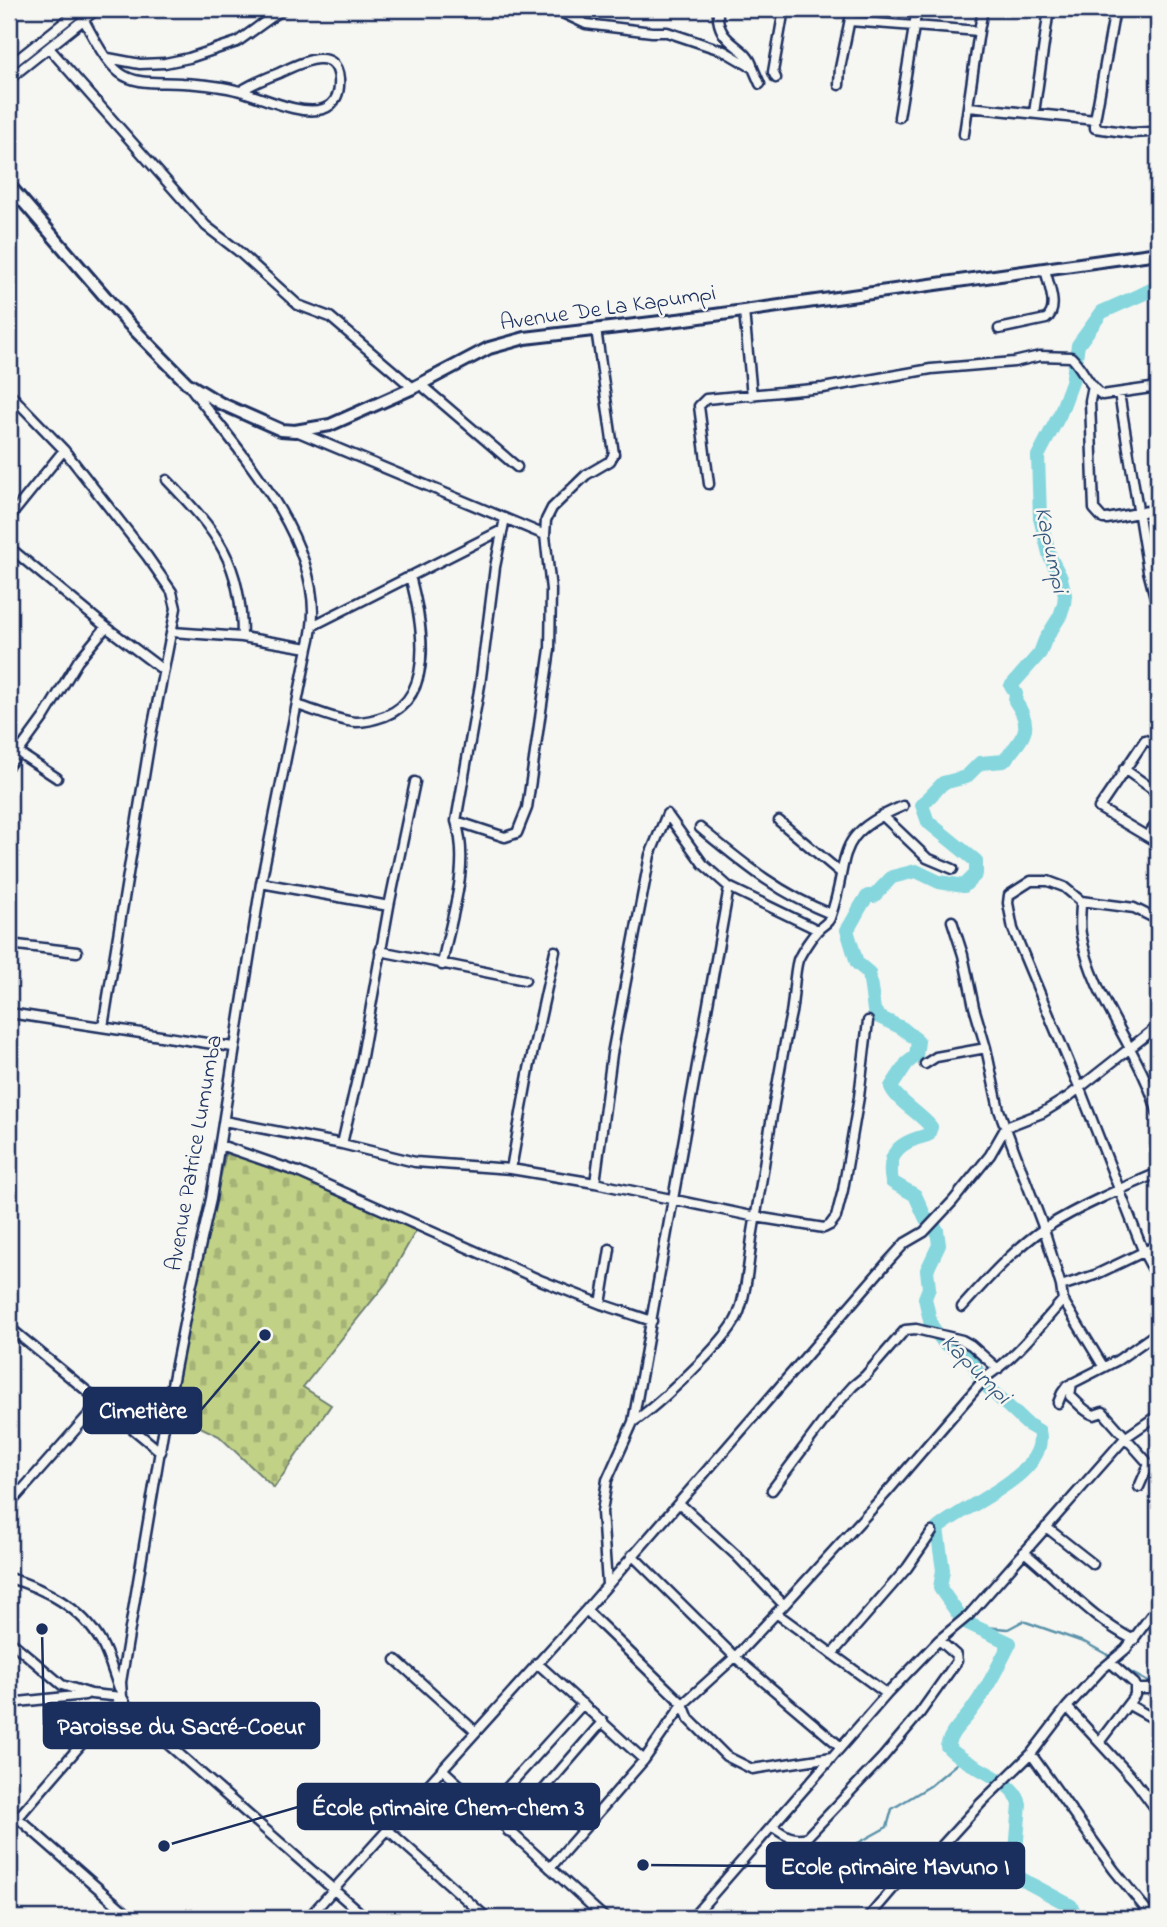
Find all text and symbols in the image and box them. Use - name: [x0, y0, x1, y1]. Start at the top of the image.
- street label: Avenue De La Kapumpi: [498, 278, 718, 340]
- water label: Kapumpi: [1024, 504, 1077, 599]
- street label: Avenue Patrice Lumumba: [158, 1032, 232, 1274]
- water label: Kapumpi: [932, 1327, 1020, 1415]
- callout: Cimetière: [84, 1388, 201, 1433]
- text: Cimetière: [99, 1395, 188, 1430]
- callout: Paroisse du Sacré-Coeur: [44, 1703, 319, 1748]
- text: Paroisse du Sacré-Coeur: [57, 1711, 305, 1746]
- callout: École primaire Chem-chem 3: [298, 1784, 599, 1829]
- text: École primaire Chem-chem 3: [312, 1792, 585, 1827]
- callout: Ecole primaire Mavuno I: [767, 1843, 1024, 1888]
- text: Ecole primaire Mavuno I: [780, 1851, 1010, 1886]

